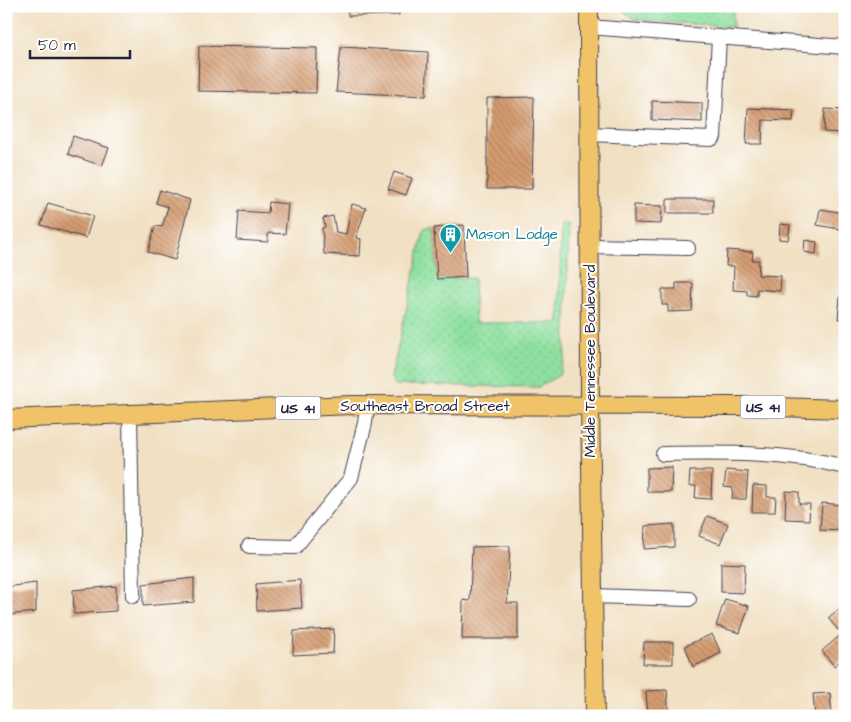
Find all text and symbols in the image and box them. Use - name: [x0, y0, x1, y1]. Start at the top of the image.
- scale bar: [30, 28, 130, 60]
- text: 50 m: [38, 35, 76, 56]
- building icon: Mason Lodge: [438, 222, 462, 253]
- place label: Mason Lodge: [466, 224, 558, 246]
- street label: Middle Tennessee Boulevard: [580, 264, 601, 457]
- road number: US 41: [276, 396, 320, 419]
- street label: Southeast Broad Street: [340, 396, 510, 417]
- road number: US 41: [740, 396, 786, 418]

